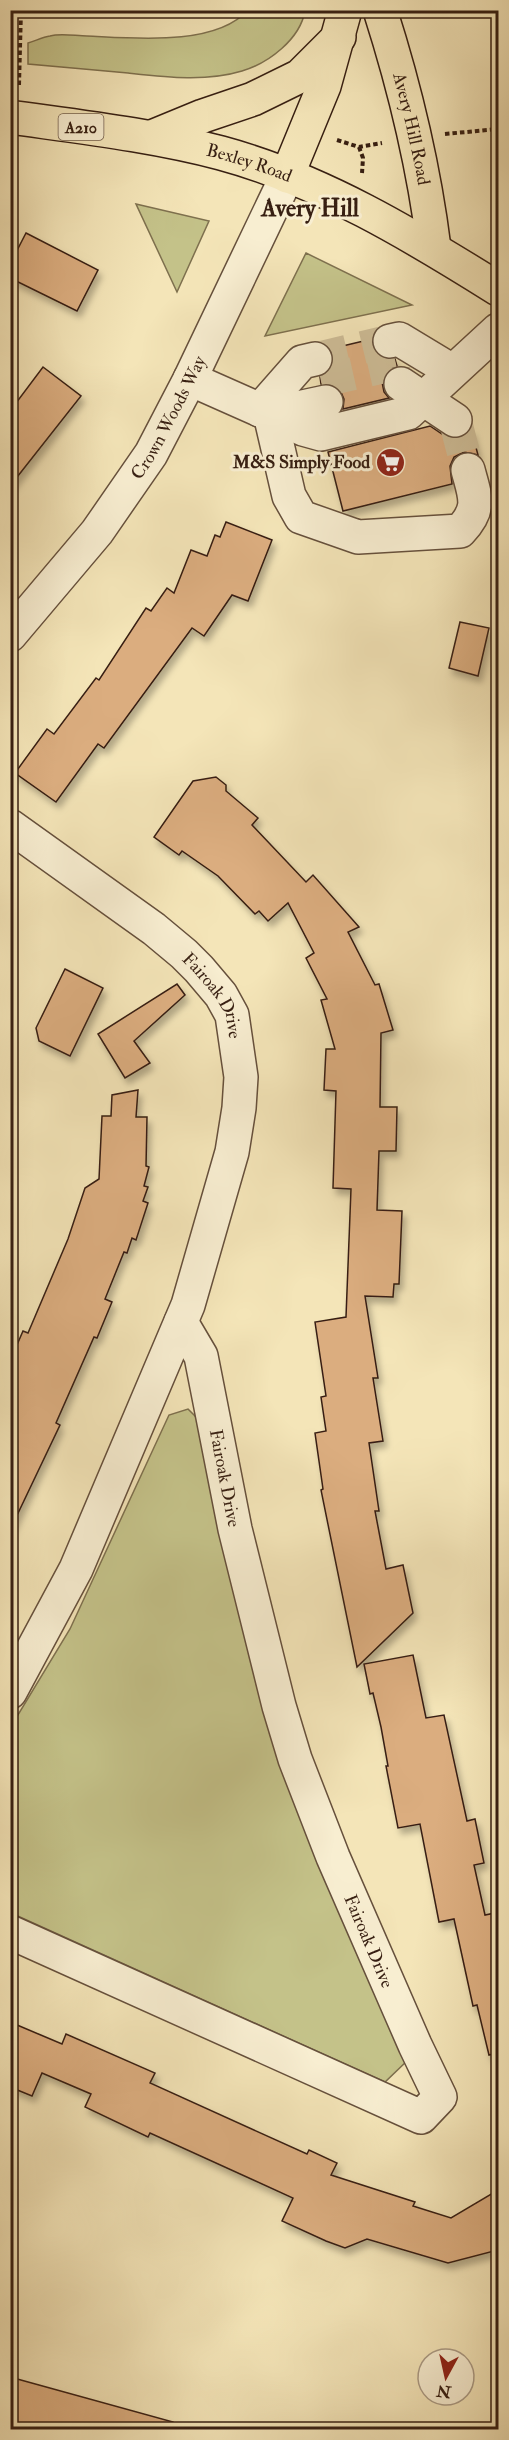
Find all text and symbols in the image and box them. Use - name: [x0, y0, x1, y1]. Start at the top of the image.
- street label: Avery Hill Road: [387, 69, 435, 187]
- road number: A210: [58, 114, 104, 140]
- street label: Bexley Road: [204, 139, 295, 188]
- district label: Avery Hill: [260, 193, 360, 224]
- street label: Crown Woods Way: [126, 351, 212, 484]
- supermarket icon: M&S Simply Food: [375, 446, 407, 478]
- place label: M&S Simply Food: [232, 451, 370, 474]
- street label: Fairoak Drive: [177, 948, 246, 1040]
- street label: Fairoak Drive: [204, 1427, 245, 1530]
- street label: Fairoak Drive: [339, 1891, 399, 1992]
- north arrow: [416, 2347, 476, 2407]
- text: N: [435, 2380, 454, 2402]

